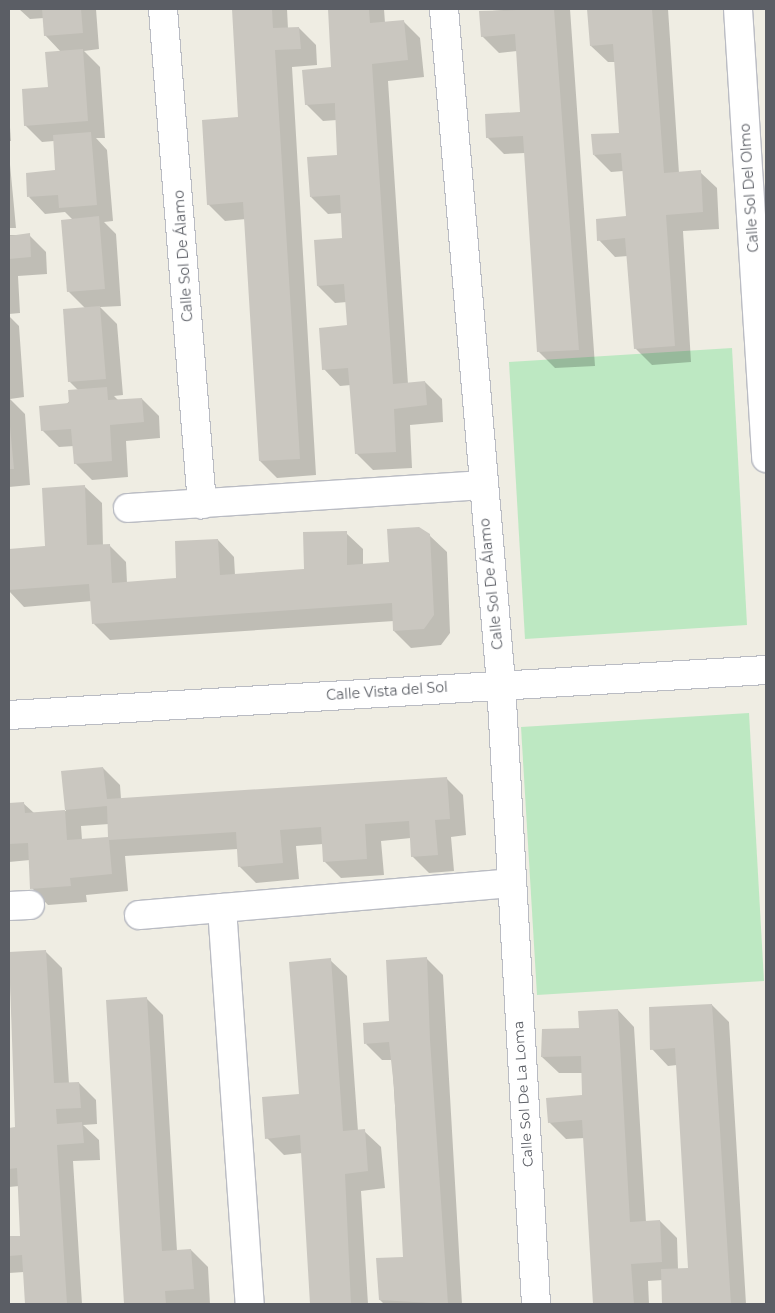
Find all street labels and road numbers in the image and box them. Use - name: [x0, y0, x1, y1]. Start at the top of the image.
- street label: Calle Sol Del Olmo: [736, 123, 762, 253]
- street label: Calle Sol De Álamo: [170, 190, 196, 322]
- street label: Calle Sol De Álamo: [476, 518, 506, 650]
- street label: Calle Vista del Sol: [326, 678, 448, 704]
- street label: Calle Sol De La Loma: [510, 1020, 536, 1168]

